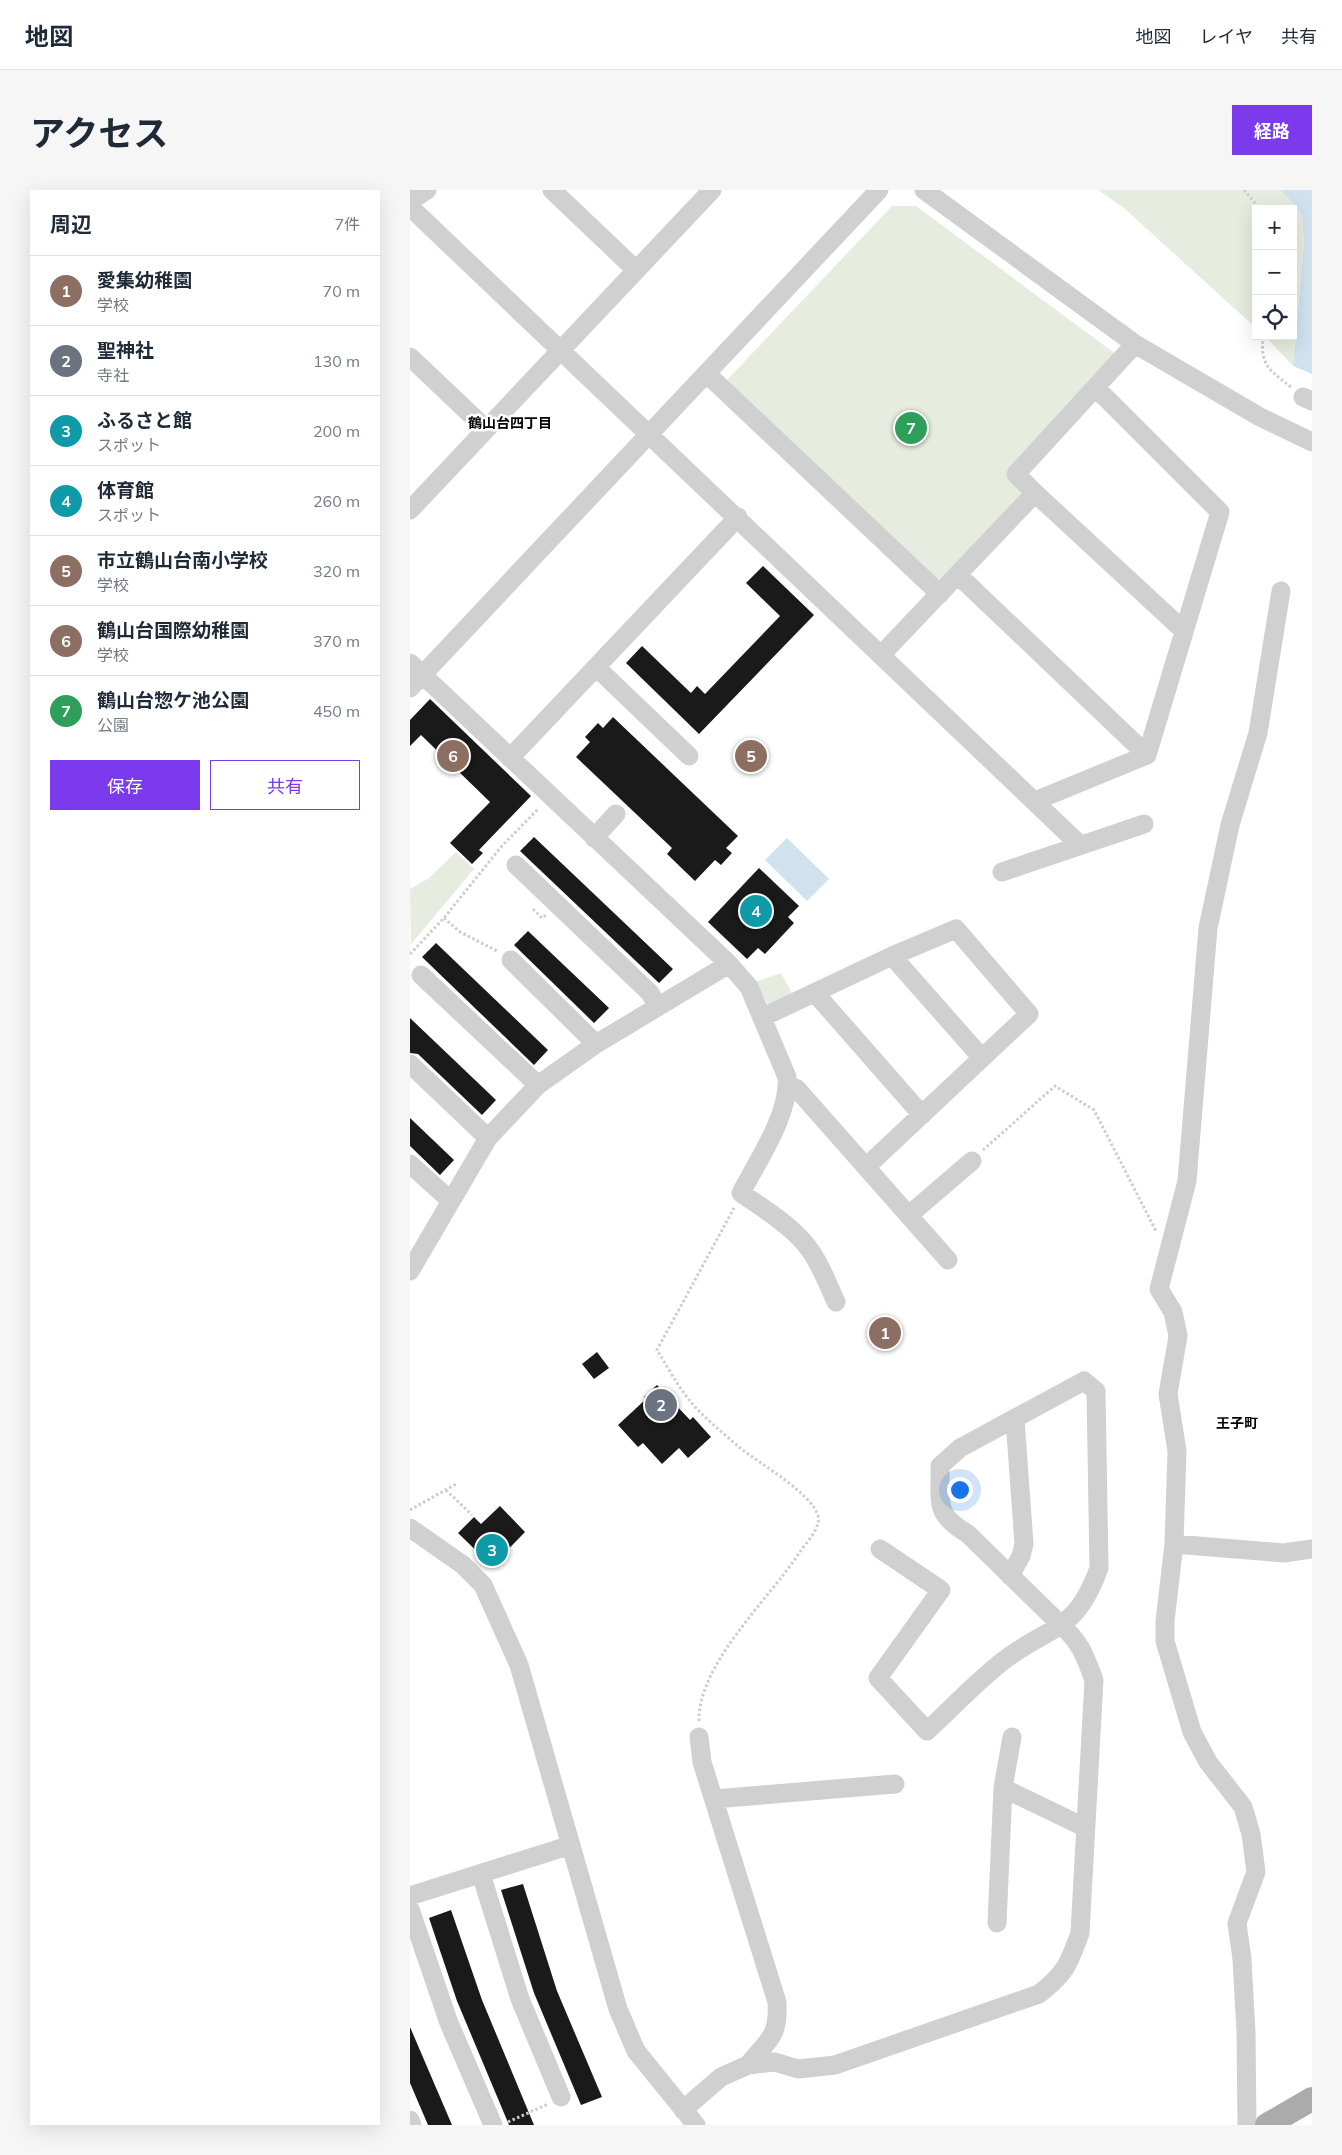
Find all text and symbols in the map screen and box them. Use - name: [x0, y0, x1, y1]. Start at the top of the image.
- text: 地図: [25, 21, 73, 51]
- text: 地図: [1136, 25, 1172, 48]
- text: レイヤ: [1200, 25, 1253, 48]
- text: 共有: [1281, 25, 1317, 48]
- button: 経路: [1232, 105, 1312, 155]
- text: アクセス: [30, 111, 168, 155]
- map controls: [1252, 205, 1297, 340]
- button: +: [1252, 205, 1297, 250]
- text: 周辺: [50, 211, 92, 237]
- text: 7件: [334, 214, 360, 234]
- button: −: [1252, 250, 1297, 295]
- text: 愛集幼稚園: [97, 268, 192, 292]
- text: 1: [61, 281, 71, 301]
- text: 70 m: [323, 281, 360, 301]
- text: 学校: [97, 295, 129, 315]
- button: locate: [1252, 295, 1297, 340]
- text: 聖神社: [97, 338, 154, 362]
- text: 2: [61, 351, 71, 371]
- text: 130 m: [313, 351, 360, 371]
- text: 寺社: [97, 365, 129, 385]
- text: ふるさと館: [97, 408, 192, 432]
- pin: 7: [895, 409, 927, 447]
- district label: 鶴山台四丁目: [468, 414, 552, 432]
- text: 3: [61, 421, 71, 441]
- text: 200 m: [313, 421, 360, 441]
- text: スポット: [97, 435, 161, 455]
- text: 体育館: [97, 478, 154, 502]
- text: 4: [61, 491, 71, 511]
- text: 260 m: [313, 491, 360, 511]
- text: スポット: [97, 505, 161, 525]
- text: 市立鶴山台南小学校: [97, 548, 268, 572]
- text: 5: [61, 561, 71, 581]
- text: 320 m: [313, 561, 360, 581]
- text: 学校: [97, 575, 129, 595]
- text: 鶴山台国際幼稚園: [97, 618, 249, 642]
- text: 6: [61, 631, 71, 651]
- text: 370 m: [313, 631, 360, 651]
- text: 学校: [97, 645, 129, 665]
- text: 鶴山台惣ケ池公園: [97, 688, 249, 712]
- text: 7: [61, 701, 71, 721]
- text: 450 m: [313, 701, 360, 721]
- text: 公園: [97, 715, 129, 735]
- pin: 6: [437, 737, 469, 775]
- pin: 5: [735, 737, 767, 775]
- button: 保存: [50, 760, 200, 810]
- button: 共有: [210, 760, 360, 810]
- pin: 4: [740, 892, 772, 930]
- pin: 1: [869, 1314, 901, 1352]
- pin: 2: [645, 1386, 677, 1424]
- district label: 王子町: [1216, 1414, 1258, 1432]
- your location: [947, 1477, 973, 1503]
- pin: 3: [476, 1531, 508, 1569]

